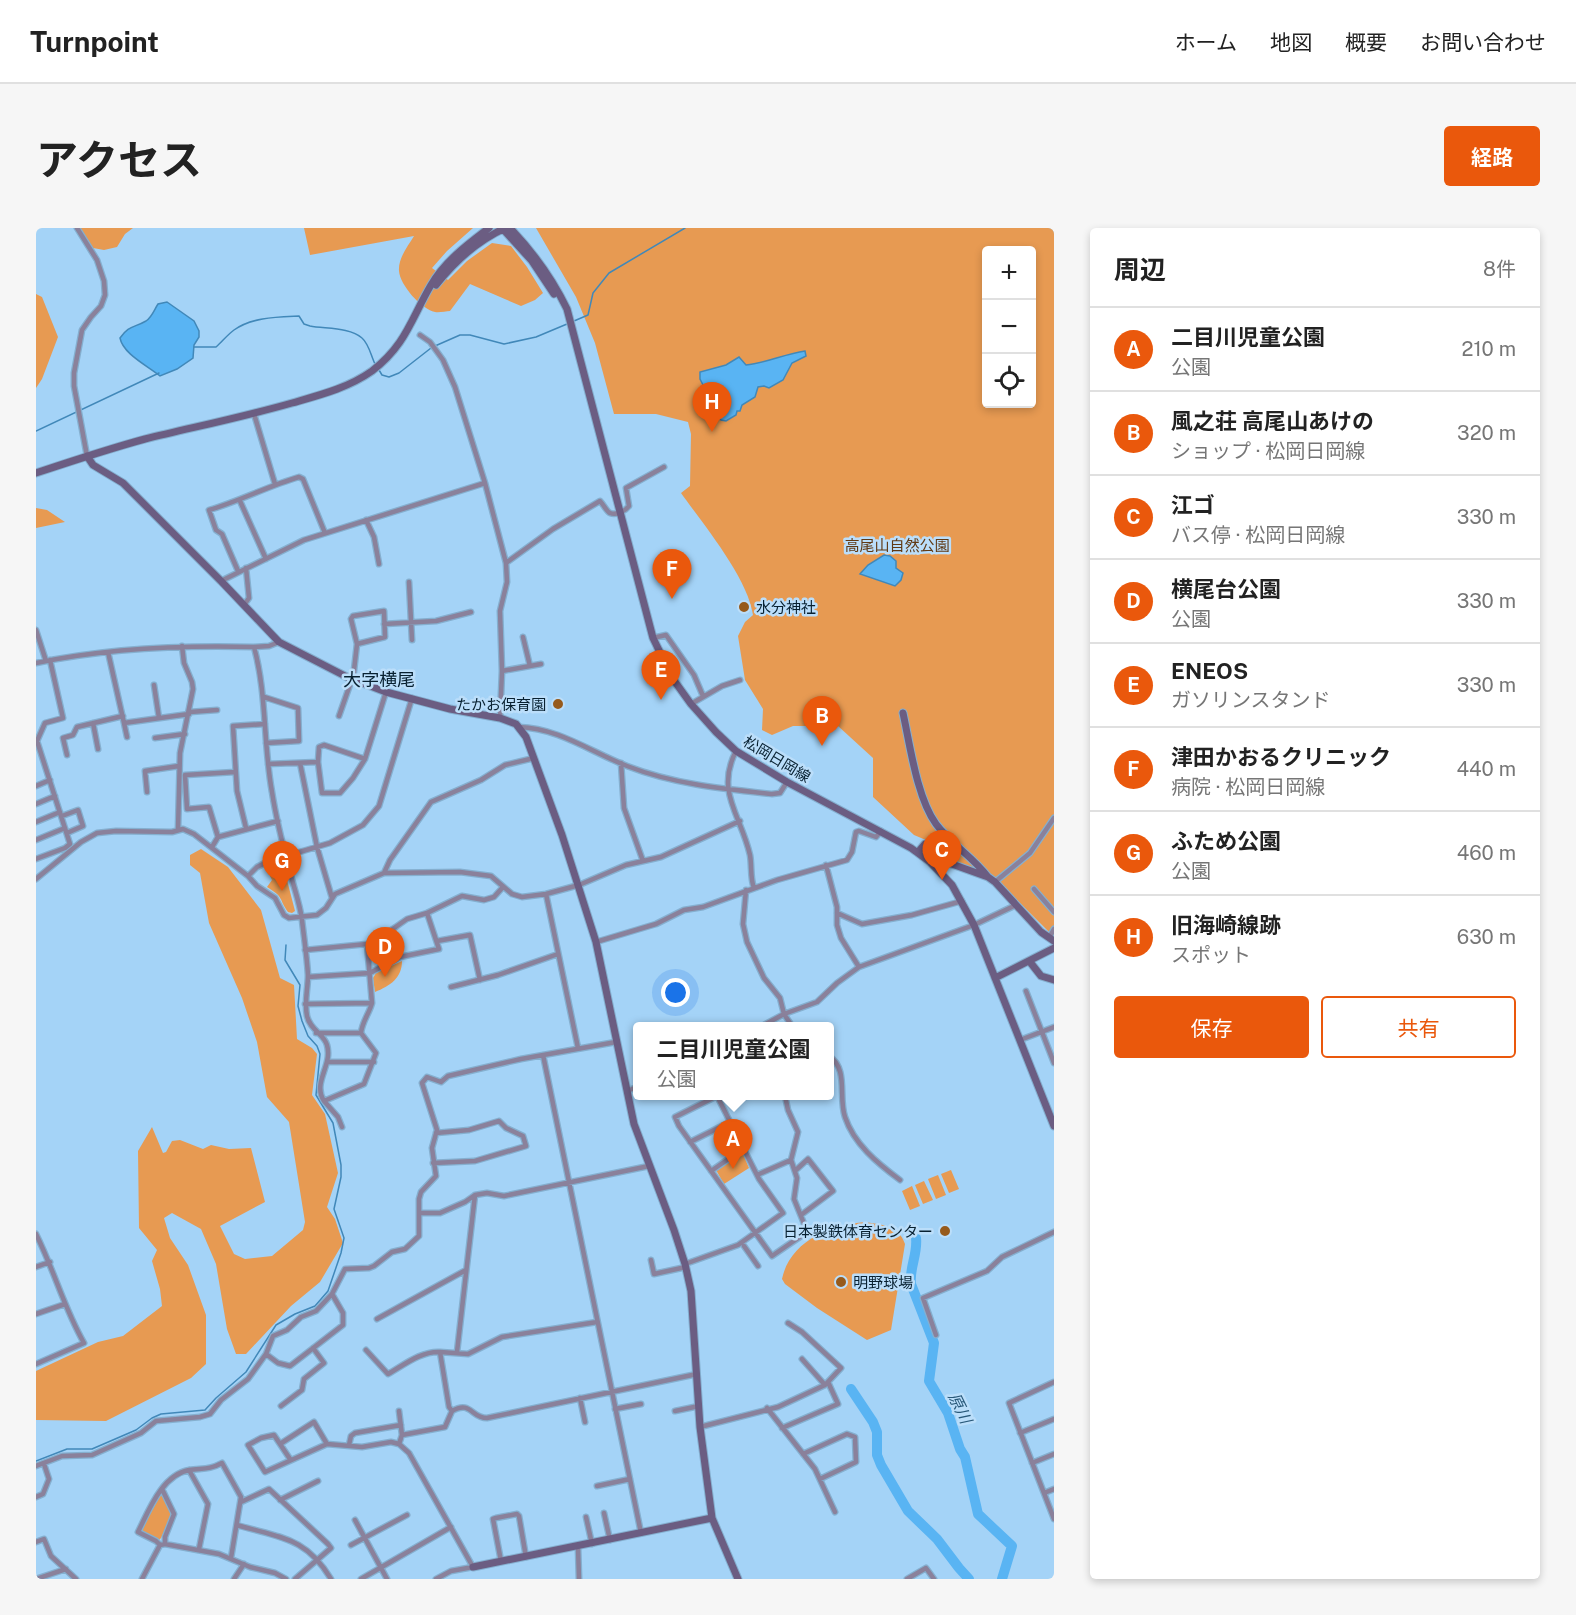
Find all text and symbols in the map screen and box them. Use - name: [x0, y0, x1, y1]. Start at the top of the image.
- text: Turnpoint: [30, 25, 159, 58]
- text: ホーム: [1175, 30, 1237, 55]
- text: 地図: [1270, 30, 1312, 55]
- text: 概要: [1345, 30, 1387, 55]
- text: お問い合わせ: [1420, 30, 1546, 55]
- button: 経路: [1444, 126, 1540, 186]
- text: アクセス: [36, 135, 202, 184]
- map controls: [982, 246, 1036, 408]
- button: +: [982, 246, 1036, 300]
- text: 周辺: [1114, 254, 1166, 285]
- text: 8件: [1483, 257, 1516, 281]
- button: −: [982, 300, 1036, 354]
- text: 二目川児童公園: [1171, 324, 1325, 350]
- text: A: [1126, 337, 1141, 361]
- text: 210 m: [1462, 337, 1516, 361]
- button: locate: [982, 354, 1036, 408]
- text: 公園: [1171, 355, 1211, 379]
- pin: H: [692, 382, 732, 432]
- text: 風之荘 高尾山あけの: [1171, 408, 1374, 434]
- text: B: [1127, 421, 1140, 445]
- text: 320 m: [1457, 421, 1516, 445]
- text: ショップ · 松岡日岡線: [1171, 439, 1365, 463]
- text: 江ゴ: [1171, 492, 1215, 518]
- text: C: [1126, 505, 1141, 529]
- text: 330 m: [1457, 505, 1516, 529]
- text: バス停 · 松岡日岡線: [1171, 523, 1345, 547]
- park label: 高尾山自然公園: [844, 537, 950, 554]
- pin: F: [652, 550, 692, 599]
- text: 横尾台公園: [1171, 576, 1281, 602]
- text: D: [1126, 589, 1141, 613]
- text: 330 m: [1457, 589, 1516, 613]
- place label: 水分神社: [756, 599, 816, 616]
- marker: 水分神社: [737, 600, 751, 614]
- text: 公園: [1171, 607, 1211, 631]
- pin: E: [642, 650, 680, 700]
- text: ENEOS: [1171, 658, 1248, 684]
- district label: 大字横尾: [343, 669, 415, 690]
- text: E: [1127, 673, 1140, 697]
- text: 330 m: [1457, 673, 1516, 697]
- text: ガソリンスタンド: [1171, 688, 1331, 712]
- place label: たかお保育園: [456, 696, 546, 713]
- pin: B: [802, 696, 842, 746]
- marker: たかお保育園: [551, 697, 565, 711]
- street label: 松岡日岡線: [740, 732, 814, 786]
- text: 津田かおるクリニック: [1171, 744, 1391, 770]
- text: F: [1127, 757, 1140, 781]
- text: 440 m: [1456, 757, 1516, 781]
- text: 病院 · 松岡日岡線: [1171, 775, 1325, 799]
- text: ふため公園: [1171, 828, 1281, 854]
- pin: C: [922, 830, 962, 880]
- text: G: [1126, 841, 1141, 865]
- text: 460 m: [1457, 841, 1516, 865]
- pin: G: [262, 842, 302, 891]
- text: 公園: [1171, 859, 1211, 883]
- text: 旧海崎線跡: [1171, 912, 1281, 938]
- text: H: [1126, 925, 1141, 949]
- text: 630 m: [1457, 925, 1516, 949]
- pin: D: [366, 928, 404, 977]
- text: スポット: [1171, 943, 1251, 967]
- your location: [661, 978, 690, 1007]
- button: 保存: [1114, 996, 1309, 1058]
- button: 共有: [1321, 996, 1516, 1058]
- popup: [633, 1022, 834, 1100]
- text: 二目川児童公園: [656, 1036, 811, 1062]
- text: 公園: [656, 1067, 696, 1091]
- pin: A: [714, 1120, 752, 1169]
- place label: 日本製鉄体育センター: [783, 1223, 933, 1240]
- marker: 日本製鉄体育センター: [938, 1224, 952, 1238]
- place label: 明野球場: [853, 1274, 913, 1291]
- marker: 明野球場: [834, 1275, 848, 1289]
- water label: 原川: [944, 1389, 976, 1428]

